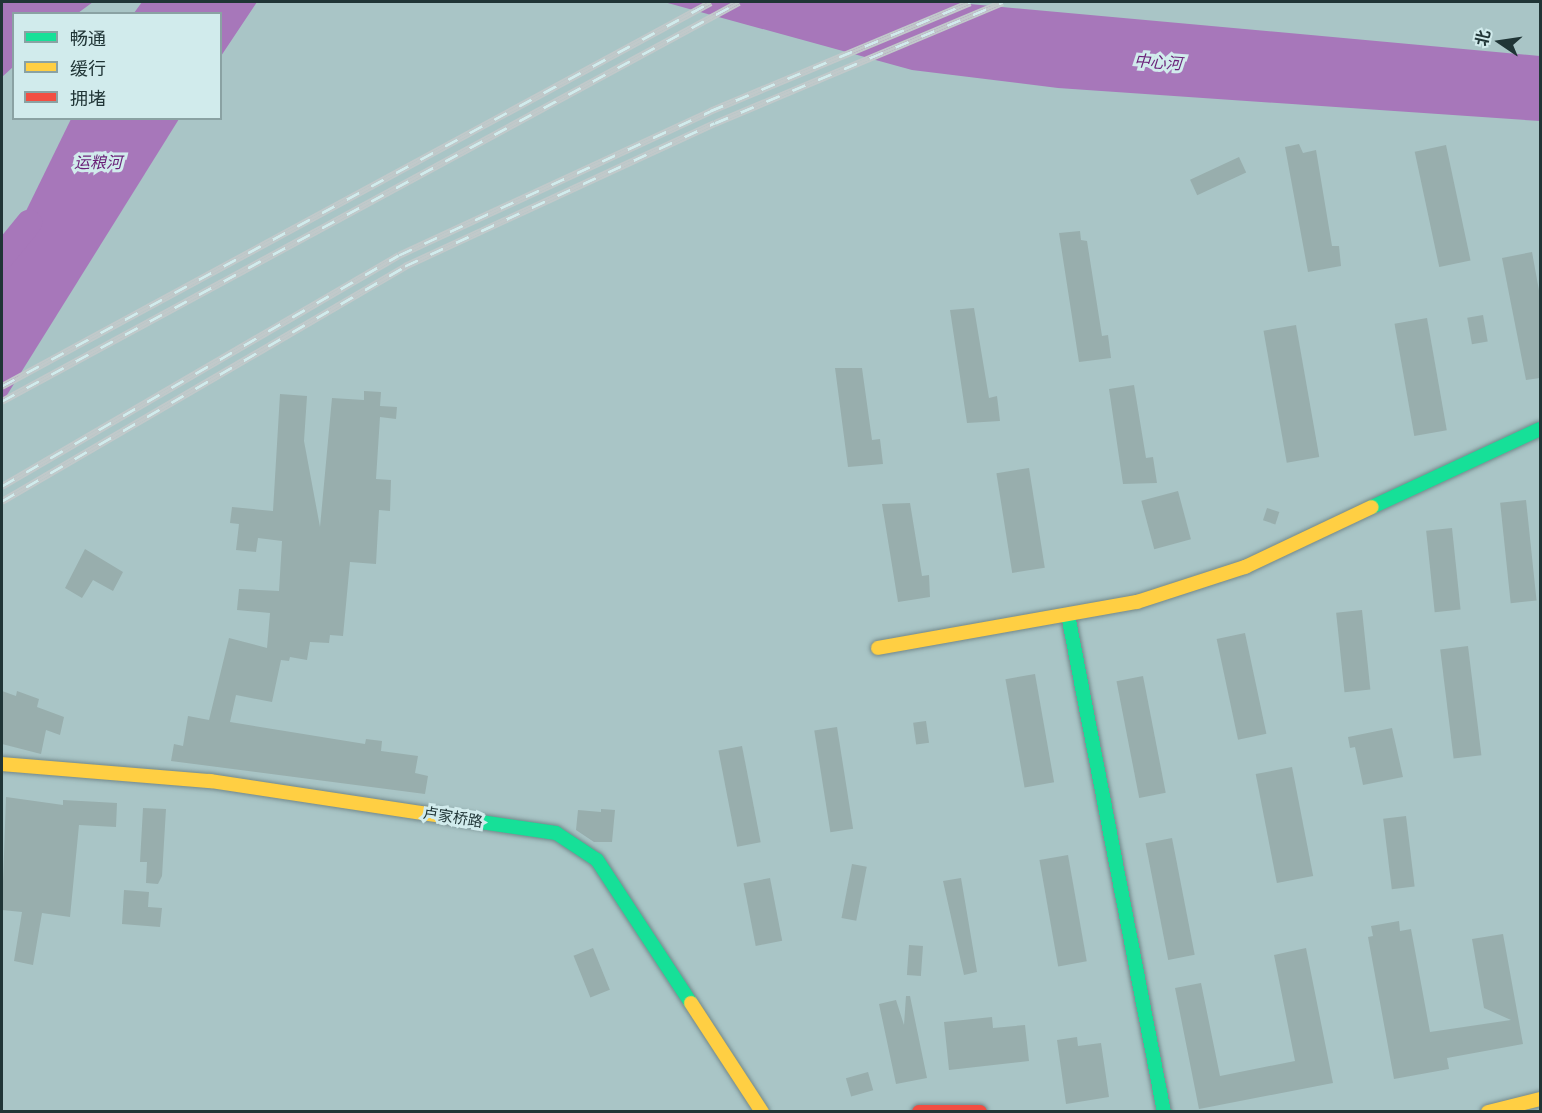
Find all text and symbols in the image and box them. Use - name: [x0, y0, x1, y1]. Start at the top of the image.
- legend: [12, 12, 222, 120]
- north arrow: [1470, 12, 1530, 72]
- text: 畅通: [70, 26, 106, 50]
- text: 北: [1470, 28, 1495, 48]
- water label: 中心河: [1133, 51, 1183, 73]
- text: 缓行: [70, 56, 106, 80]
- text: 拥堵: [70, 86, 106, 110]
- water label: 运粮河: [74, 152, 122, 172]
- street label: 卢家桥路: [422, 803, 484, 831]

